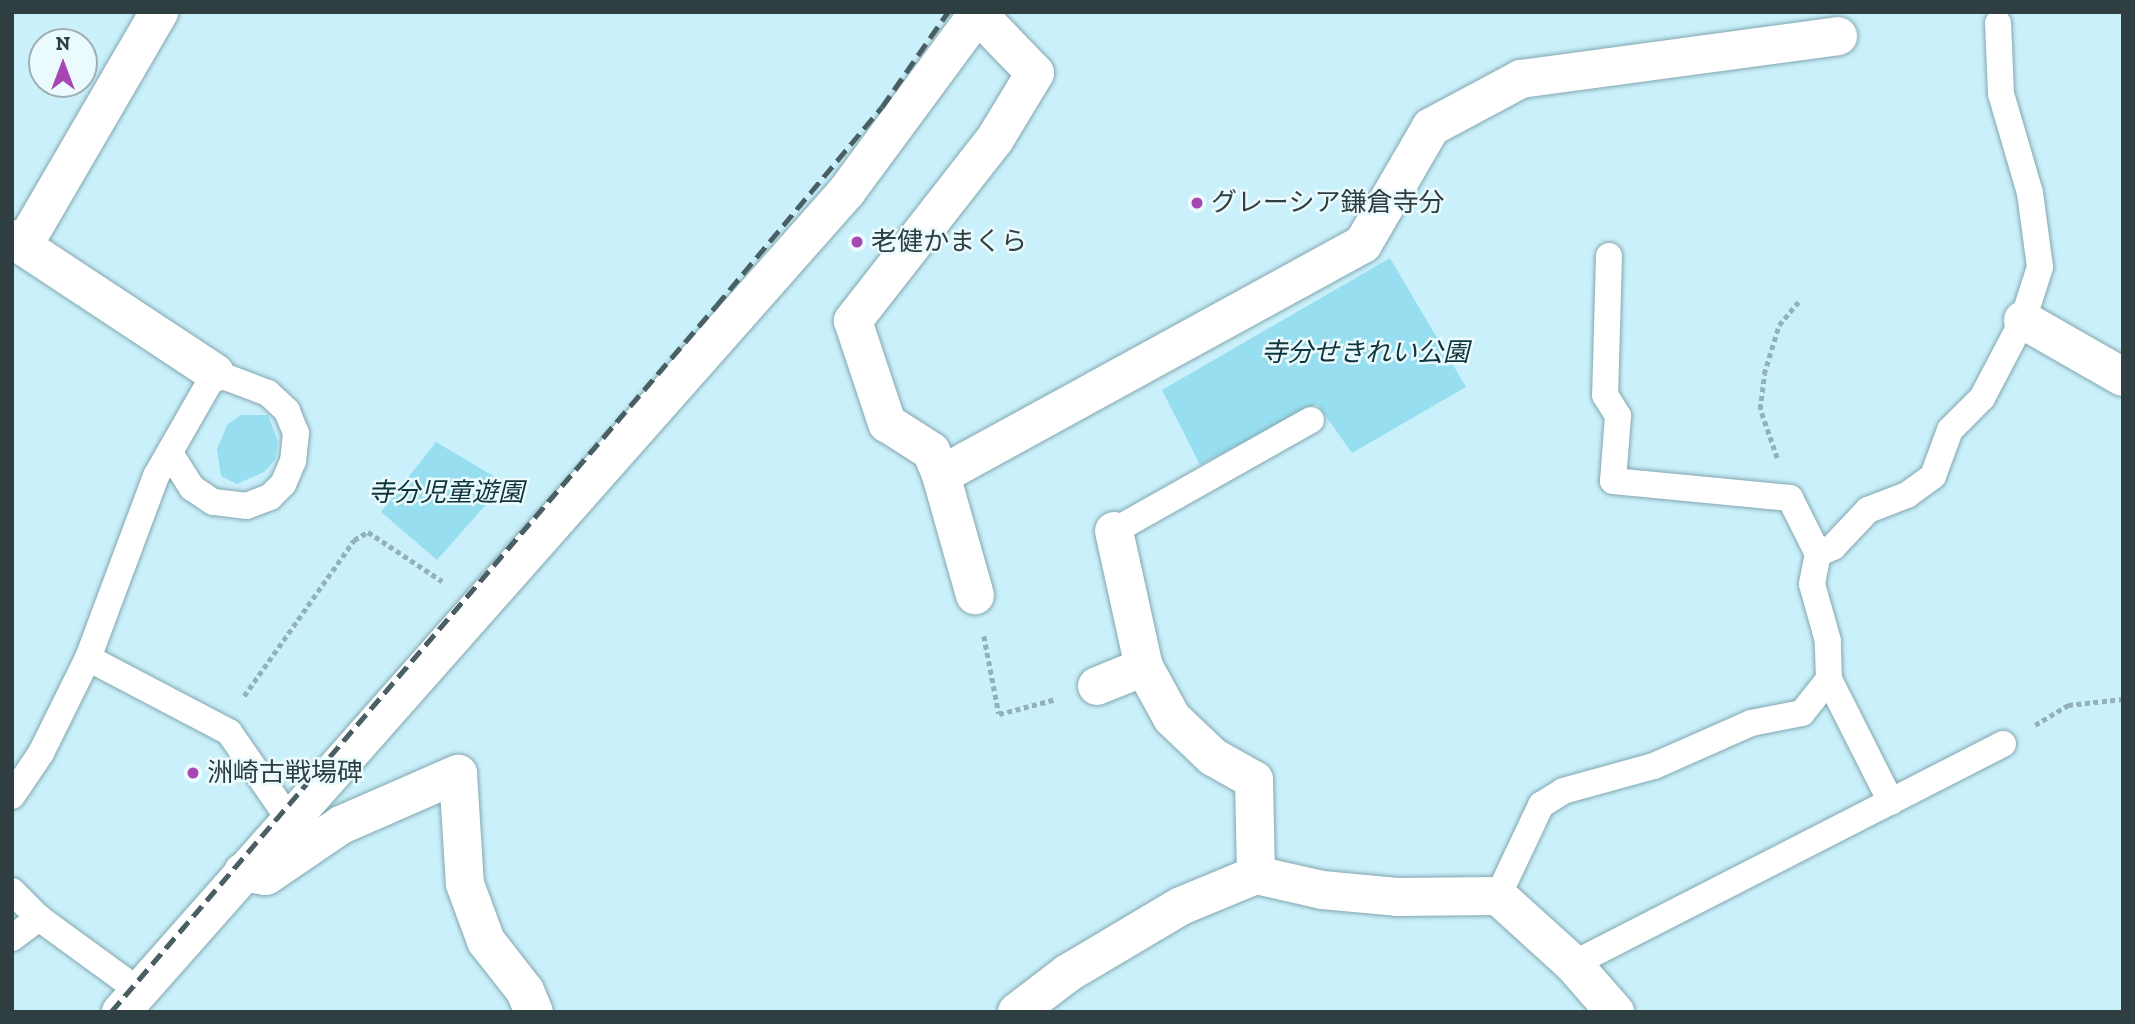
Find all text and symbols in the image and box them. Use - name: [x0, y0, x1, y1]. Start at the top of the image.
- north arrow: [28, 28, 98, 98]
- text: N: [56, 32, 70, 55]
- place label: グレーシア鎌倉寺分: [1211, 187, 1445, 219]
- marker: グレーシア鎌倉寺分: [1189, 195, 1205, 211]
- place label: 老健かまくら: [871, 226, 1027, 258]
- marker: 老健かまくら: [849, 234, 865, 250]
- park label: 寺分せきれい公園: [1261, 337, 1469, 369]
- park label: 寺分児童遊園: [368, 477, 524, 509]
- place label: 洲崎古戦場碑: [207, 757, 363, 789]
- marker: 洲崎古戦場碑: [185, 765, 201, 781]

